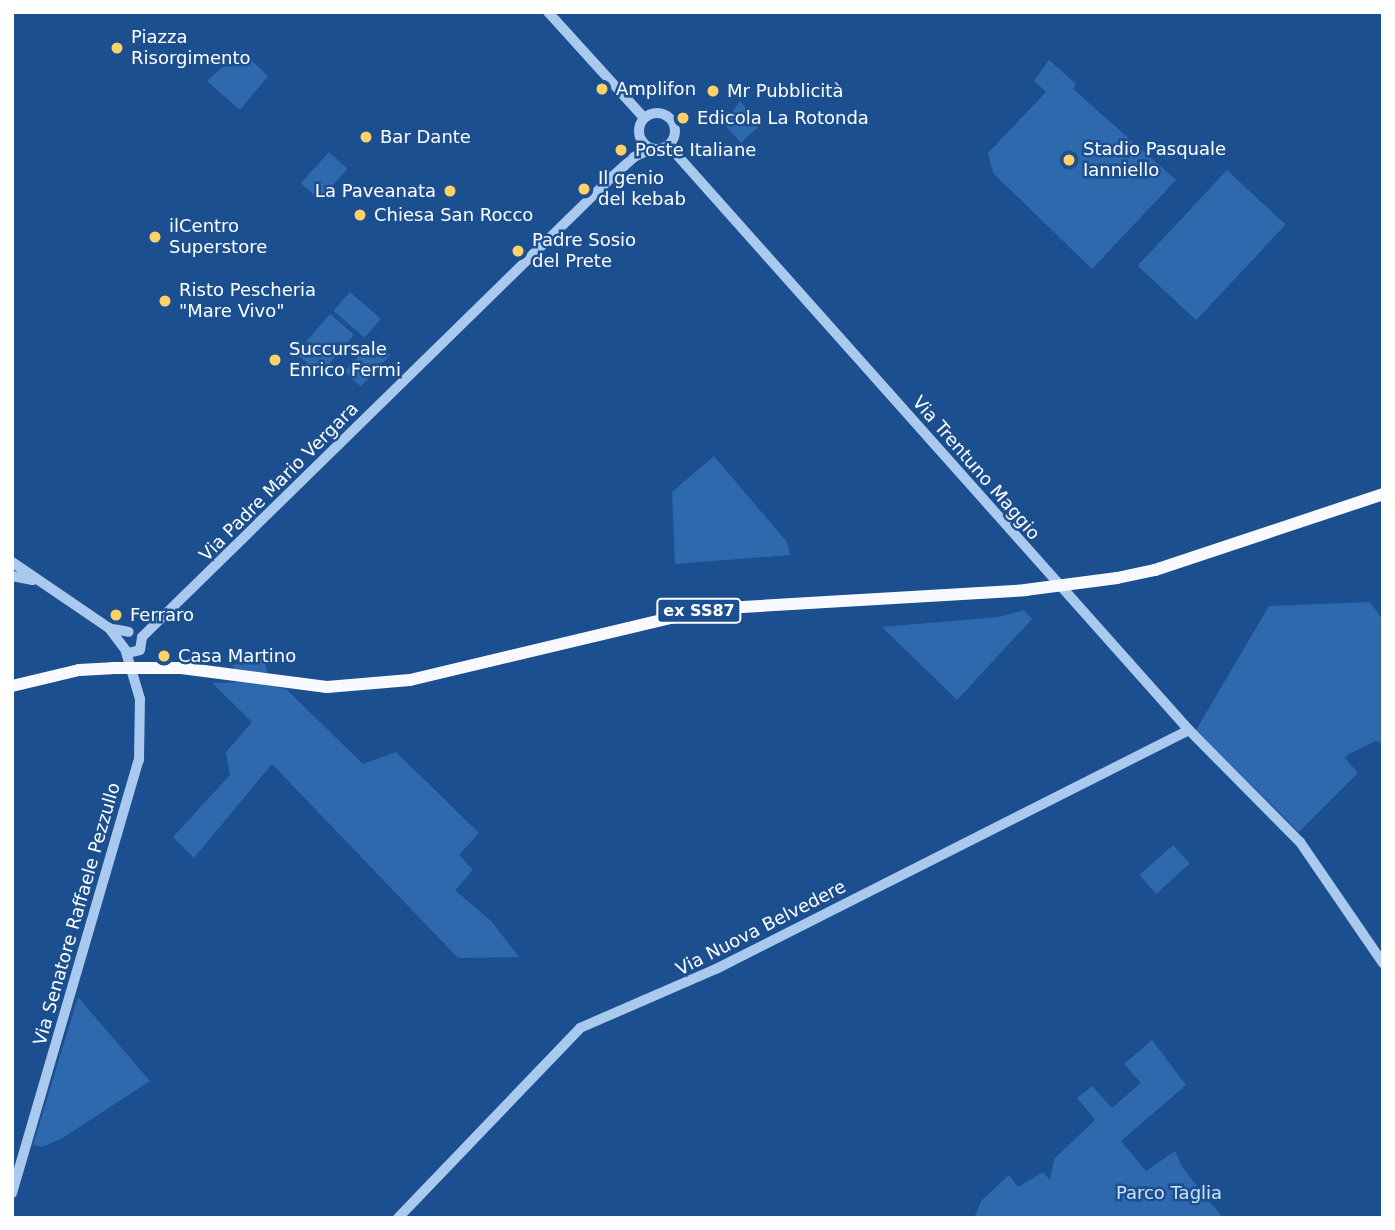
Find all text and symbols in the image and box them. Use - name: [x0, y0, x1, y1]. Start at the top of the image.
- place label: Piazza Risorgimento: [131, 27, 250, 70]
- marker: Piazza Risorgimento: [109, 40, 125, 56]
- place label: Amplifon: [616, 78, 696, 100]
- place label: Mr Pubblicità: [727, 80, 843, 102]
- marker: Amplifon: [594, 81, 610, 97]
- marker: Mr Pubblicità: [705, 83, 721, 99]
- place label: Edicola La Rotonda: [697, 107, 869, 129]
- marker: Edicola La Rotonda: [675, 110, 691, 126]
- place label: Bar Dante: [380, 126, 471, 148]
- marker: Bar Dante: [358, 129, 374, 145]
- place label: Poste Italiane: [635, 139, 756, 161]
- place label: Stadio Pasquale Ianniello: [1083, 139, 1226, 182]
- marker: Poste Italiane: [613, 142, 629, 158]
- marker: Stadio Pasquale Ianniello: [1061, 152, 1077, 168]
- place label: Il genio del kebab: [598, 168, 686, 210]
- place label: La Paveanata: [315, 180, 436, 202]
- marker: Il genio del kebab: [576, 181, 592, 197]
- marker: La Paveanata: [442, 183, 458, 199]
- place label: Chiesa San Rocco: [374, 204, 533, 226]
- marker: Chiesa San Rocco: [352, 207, 368, 223]
- place label: ilCentro Superstore: [169, 216, 267, 258]
- marker: ilCentro Superstore: [147, 229, 163, 245]
- place label: Padre Sosio del Prete: [532, 230, 636, 272]
- marker: Padre Sosio del Prete: [510, 243, 526, 259]
- place label: Risto Pescheria "Mare Vivo": [179, 280, 316, 322]
- marker: Risto Pescheria "Mare Vivo": [157, 293, 173, 309]
- place label: Succursale Enrico Fermi: [289, 339, 401, 382]
- marker: Succursale Enrico Fermi: [267, 352, 283, 368]
- street label: Via Trentuno Maggio: [908, 392, 1044, 544]
- street label: Via Padre Mario Vergara: [195, 398, 363, 566]
- road number: ex SS87: [655, 598, 743, 624]
- place label: Ferraro: [130, 604, 194, 626]
- marker: Ferraro: [108, 607, 124, 623]
- place label: Casa Martino: [178, 645, 296, 667]
- marker: Casa Martino: [156, 648, 172, 664]
- street label: Via Senatore Raffaele Pezzullo: [29, 780, 125, 1048]
- street label: Via Nuova Belvedere: [672, 876, 850, 980]
- park label: Parco Taglia: [1116, 1182, 1222, 1204]

